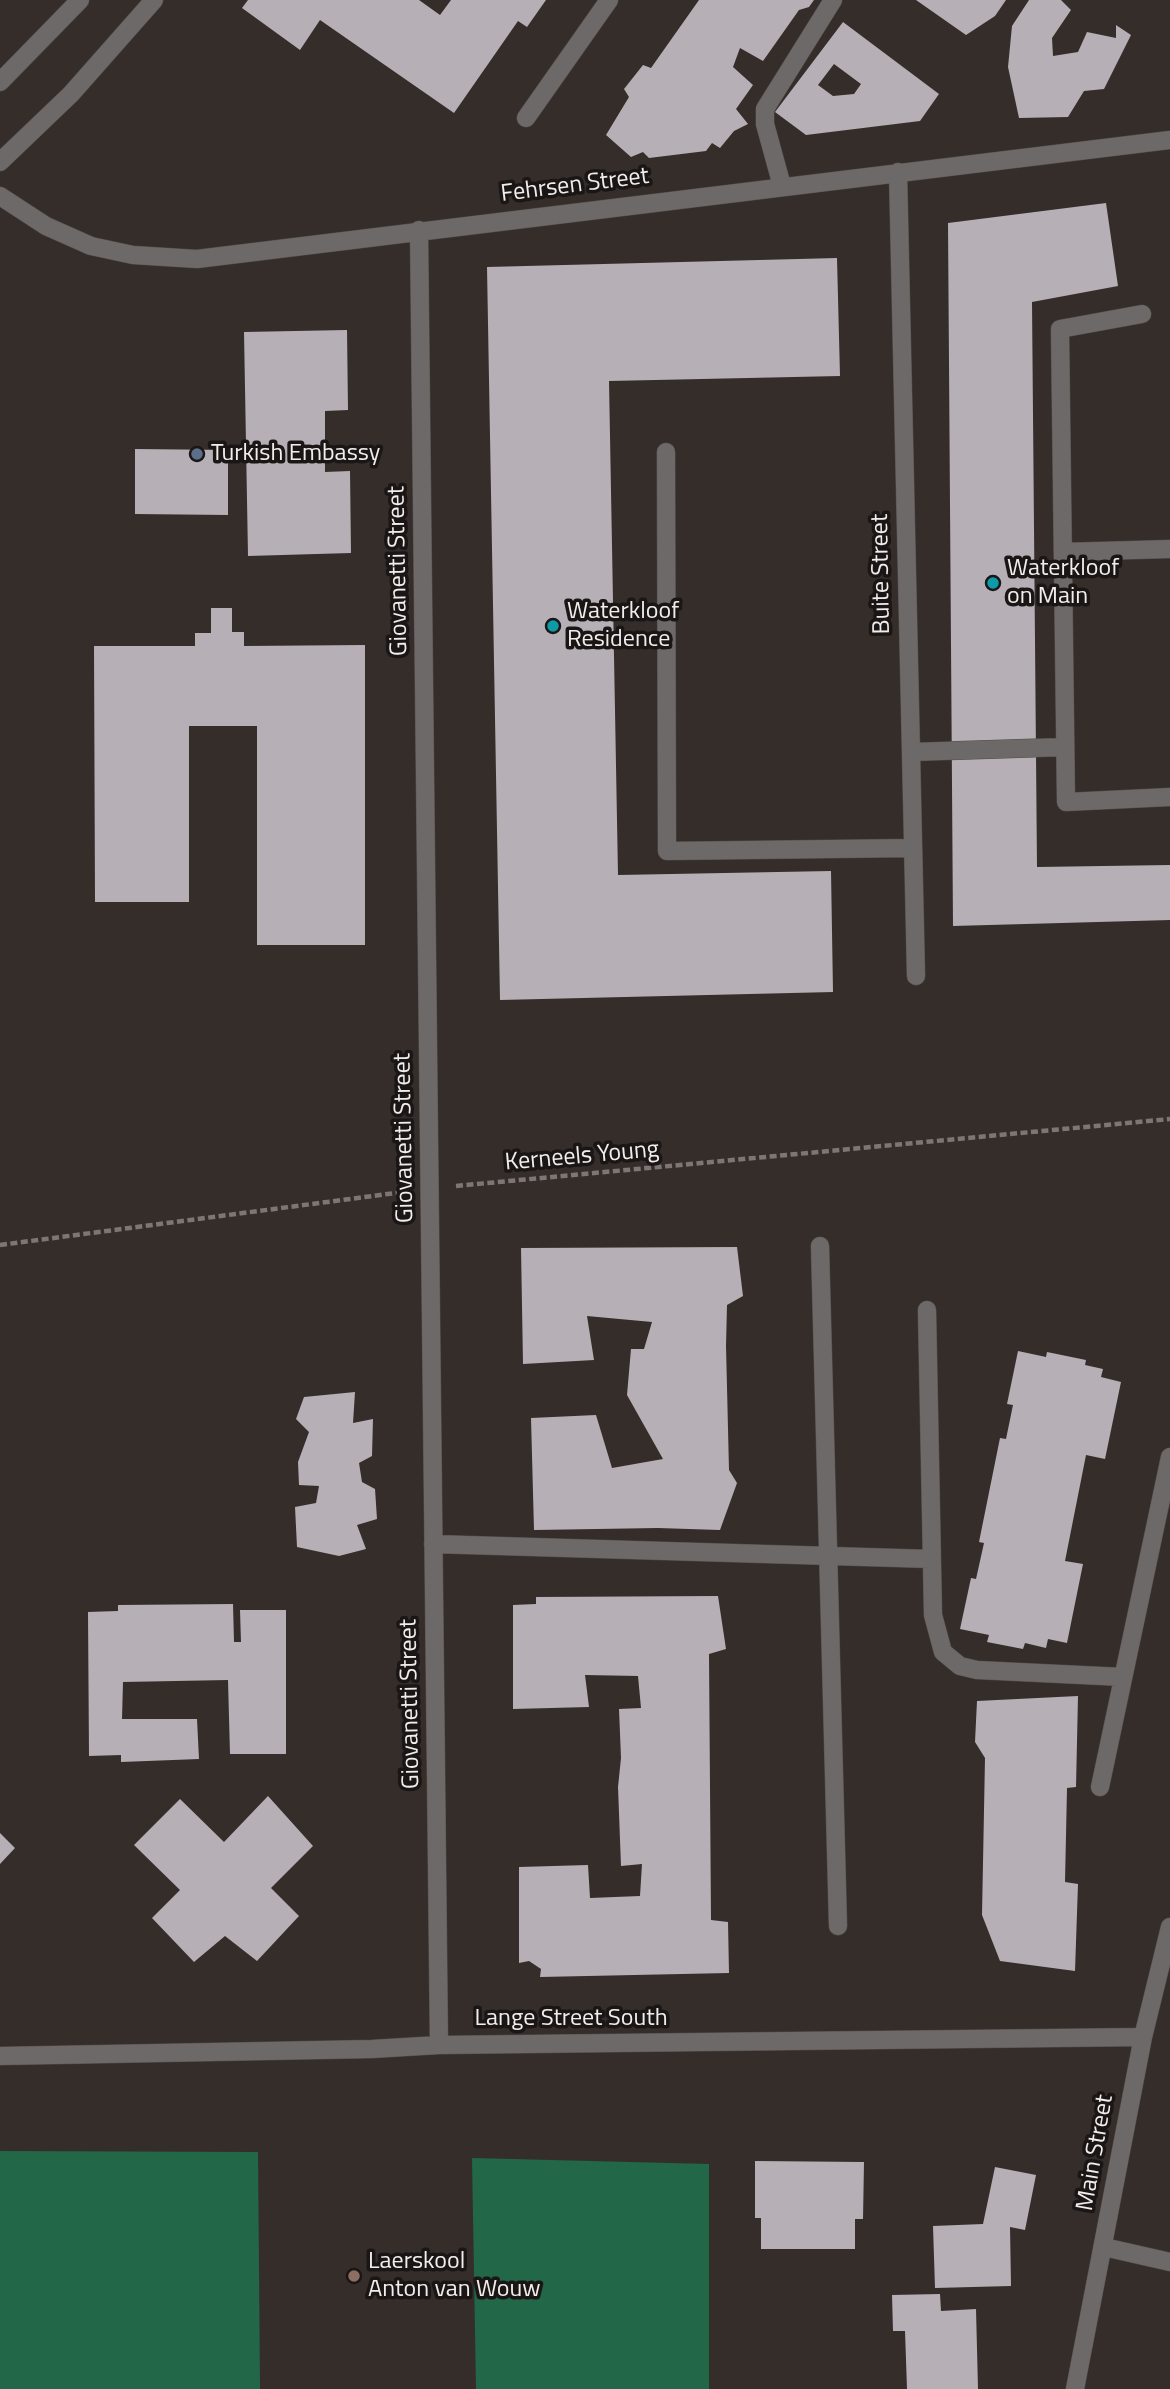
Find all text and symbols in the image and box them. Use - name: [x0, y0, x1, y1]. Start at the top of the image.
- street label: Fehrsen Street: [499, 163, 651, 209]
- place label: Turkish Embassy: [211, 440, 380, 468]
- marker: Turkish Embassy: [189, 446, 205, 462]
- street label: Giovanetti Street: [383, 486, 415, 656]
- street label: Buite Street: [867, 514, 897, 634]
- place label: Waterkloof on Main: [1007, 555, 1119, 611]
- marker: Waterkloof on Main: [985, 575, 1001, 591]
- place label: Waterkloof Residence: [567, 598, 679, 654]
- marker: Waterkloof Residence: [545, 618, 561, 634]
- street label: Giovanetti Street: [389, 1053, 421, 1223]
- street label: Kerneels Young: [504, 1136, 660, 1178]
- street label: Giovanetti Street: [395, 1619, 427, 1789]
- street label: Lange Street South: [474, 2005, 668, 2033]
- street label: Main Street: [1072, 2093, 1120, 2213]
- place label: Laerskool Anton van Wouw: [368, 2248, 540, 2304]
- marker: Laerskool Anton van Wouw: [346, 2268, 362, 2284]

